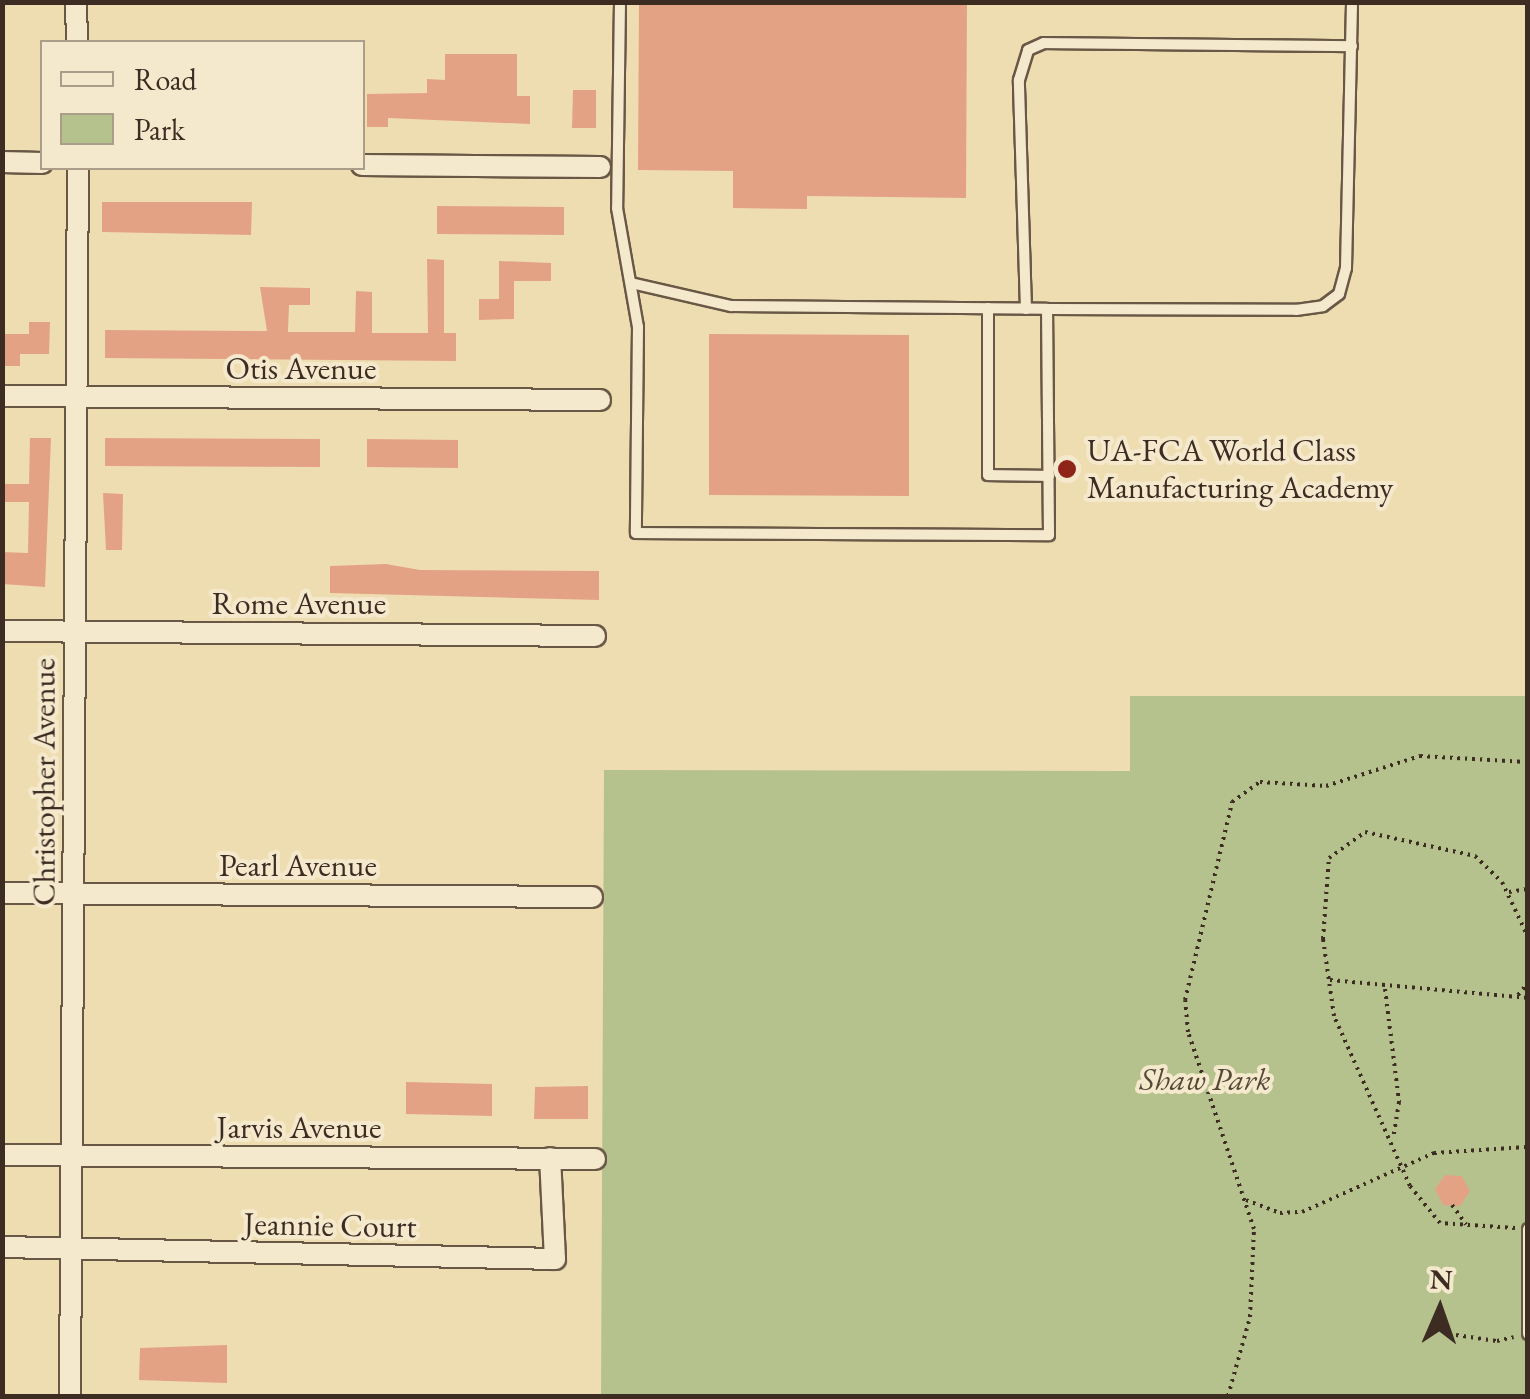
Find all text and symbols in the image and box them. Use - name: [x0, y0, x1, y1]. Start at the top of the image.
- legend: [40, 40, 365, 170]
- text: Road: [134, 60, 197, 99]
- text: Park: [134, 110, 185, 149]
- street label: Otis Avenue: [226, 349, 376, 387]
- place label: UA-FCA World Class Manufacturing Academy: [1087, 432, 1393, 507]
- marker: UA-FCA World Class Manufacturing Academy: [1056, 458, 1078, 480]
- street label: Rome Avenue: [212, 584, 386, 622]
- street label: Christopher Avenue: [25, 658, 63, 906]
- street label: Pearl Avenue: [219, 846, 377, 884]
- park label: Shaw Park: [1139, 1060, 1271, 1098]
- street label: Jarvis Avenue: [217, 1108, 381, 1146]
- street label: Jeannie Court: [243, 1204, 417, 1246]
- north arrow: [1390, 1259, 1490, 1359]
- text: N: [1429, 1261, 1453, 1297]

